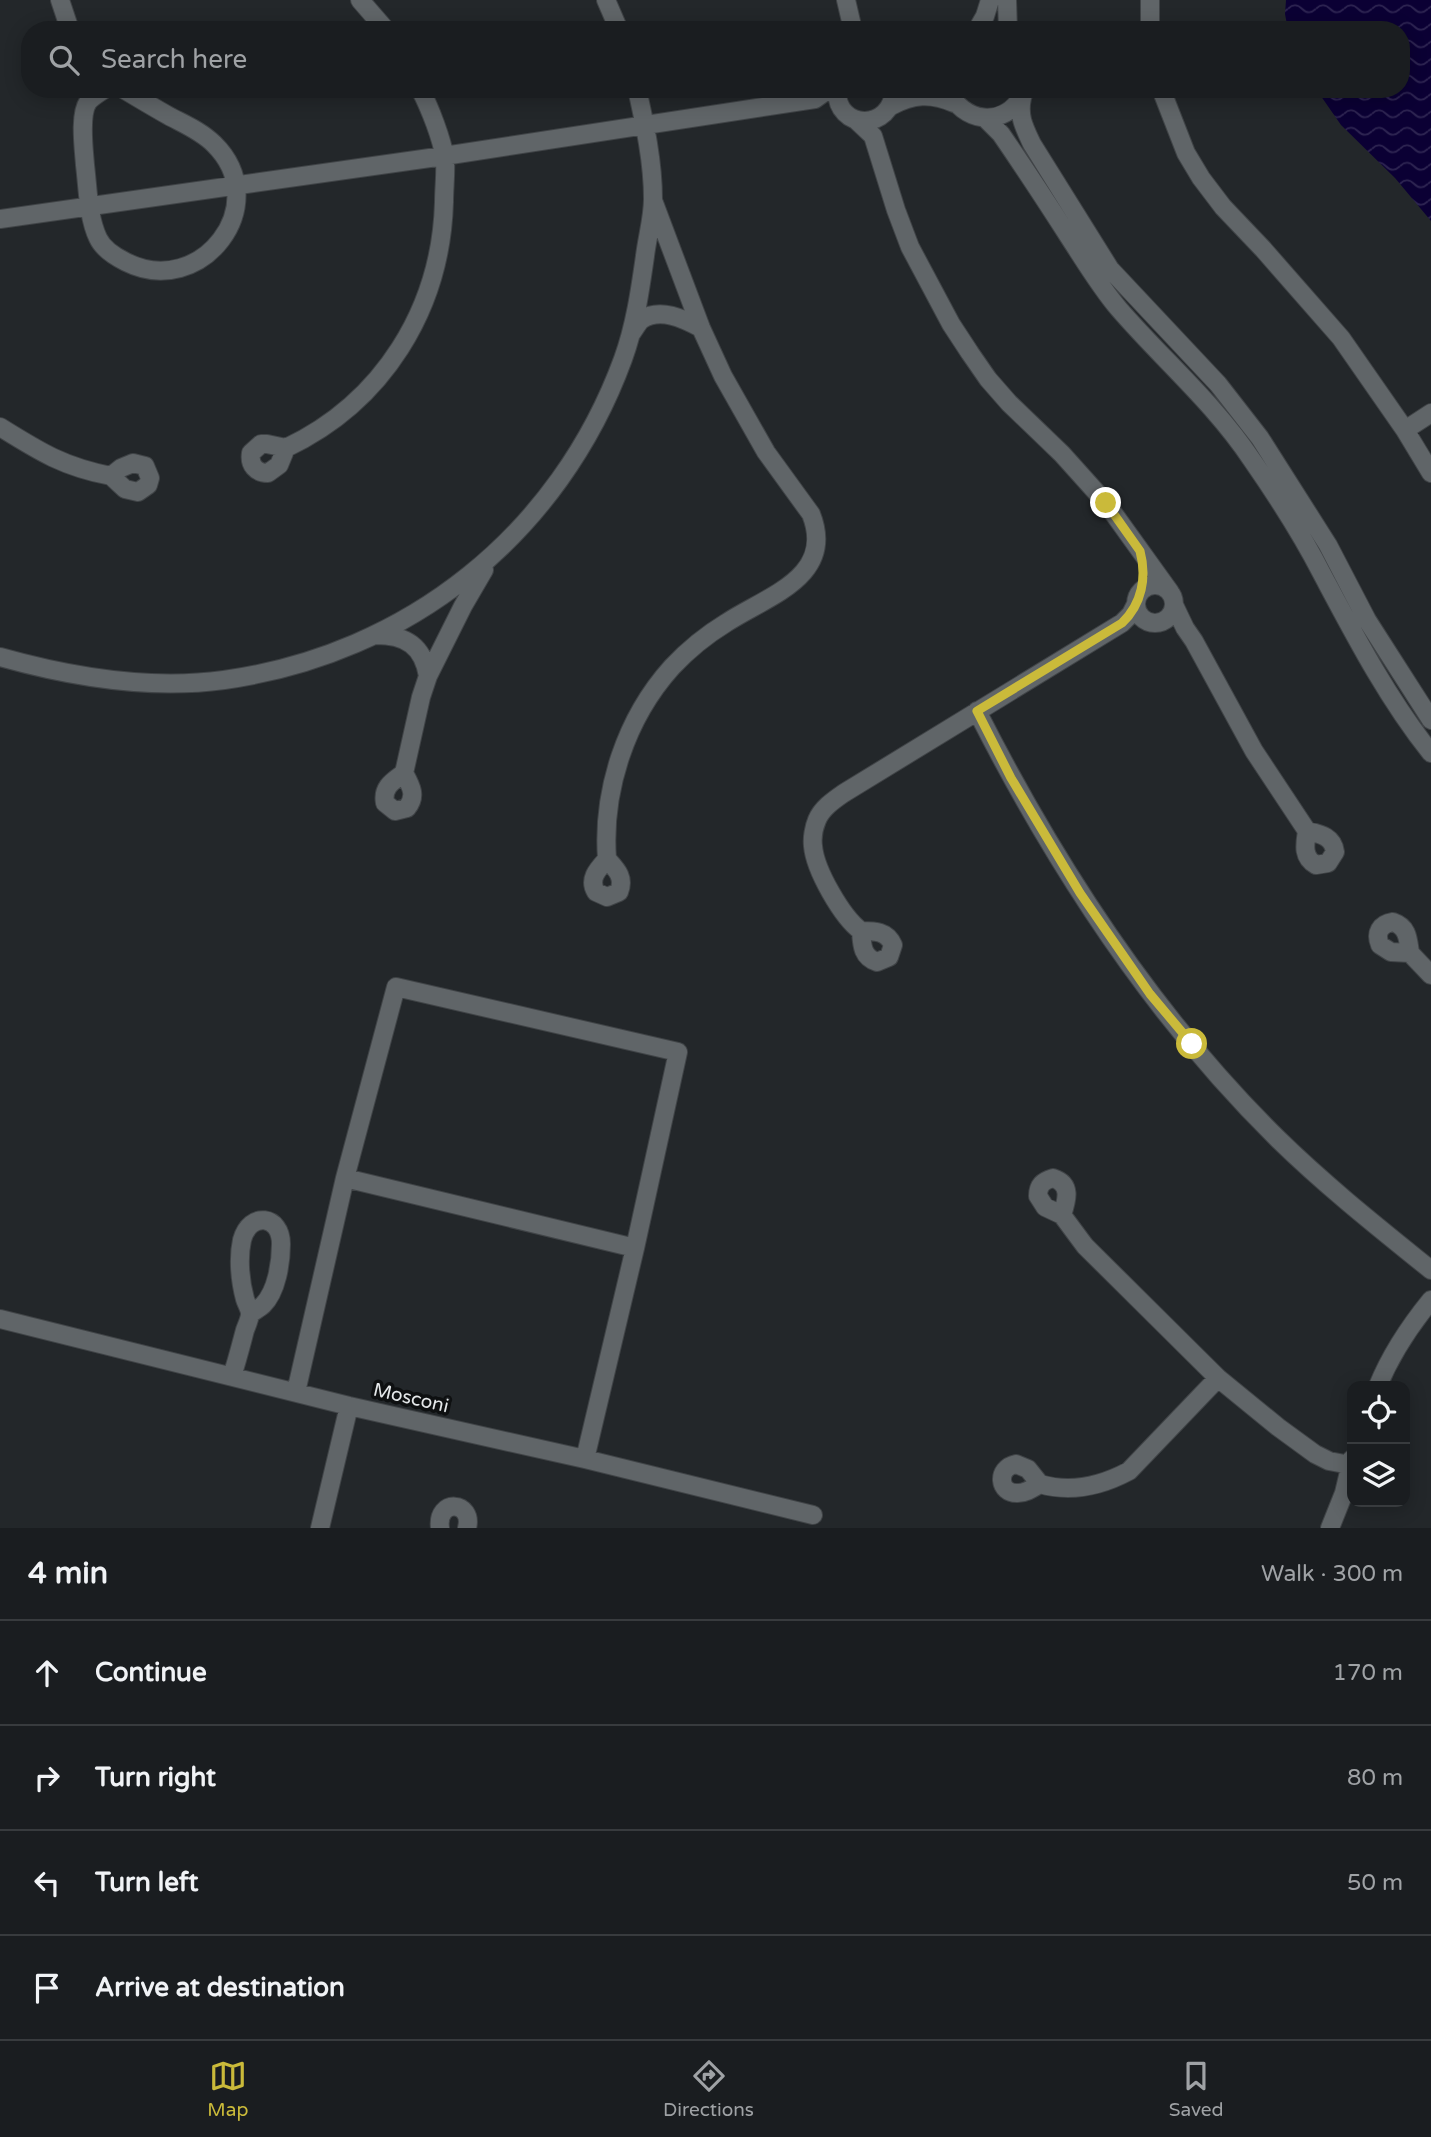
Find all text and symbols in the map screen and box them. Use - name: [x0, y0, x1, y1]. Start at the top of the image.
- search box: [21, 21, 1410, 98]
- icon: search: [45, 41, 83, 79]
- text: Search here: [101, 44, 247, 75]
- route end: [1090, 487, 1121, 518]
- route start: [1176, 1028, 1207, 1059]
- street label: Mosconi: [371, 1379, 451, 1417]
- map controls: [1347, 1381, 1410, 1507]
- button: locate: [1347, 1381, 1410, 1444]
- button: layers: [1347, 1444, 1410, 1507]
- text: 4 min: [28, 1555, 108, 1592]
- text: Walk · 300 m: [1261, 1560, 1403, 1588]
- icon: ahead: [28, 1654, 66, 1692]
- text: Continue: [95, 1657, 207, 1688]
- text: 170 m: [1333, 1659, 1403, 1687]
- icon: right: [28, 1759, 66, 1797]
- text: Turn right: [95, 1762, 216, 1793]
- text: 80 m: [1347, 1764, 1403, 1792]
- icon: left: [28, 1864, 66, 1902]
- text: Turn left: [95, 1867, 198, 1898]
- text: 50 m: [1347, 1869, 1403, 1897]
- icon: arrive: [28, 1969, 66, 2007]
- text: Arrive at destination: [95, 1972, 345, 2003]
- tab: Map: [207, 2057, 248, 2121]
- tab: Directions: [663, 2057, 754, 2121]
- tab: Saved: [1169, 2057, 1224, 2121]

